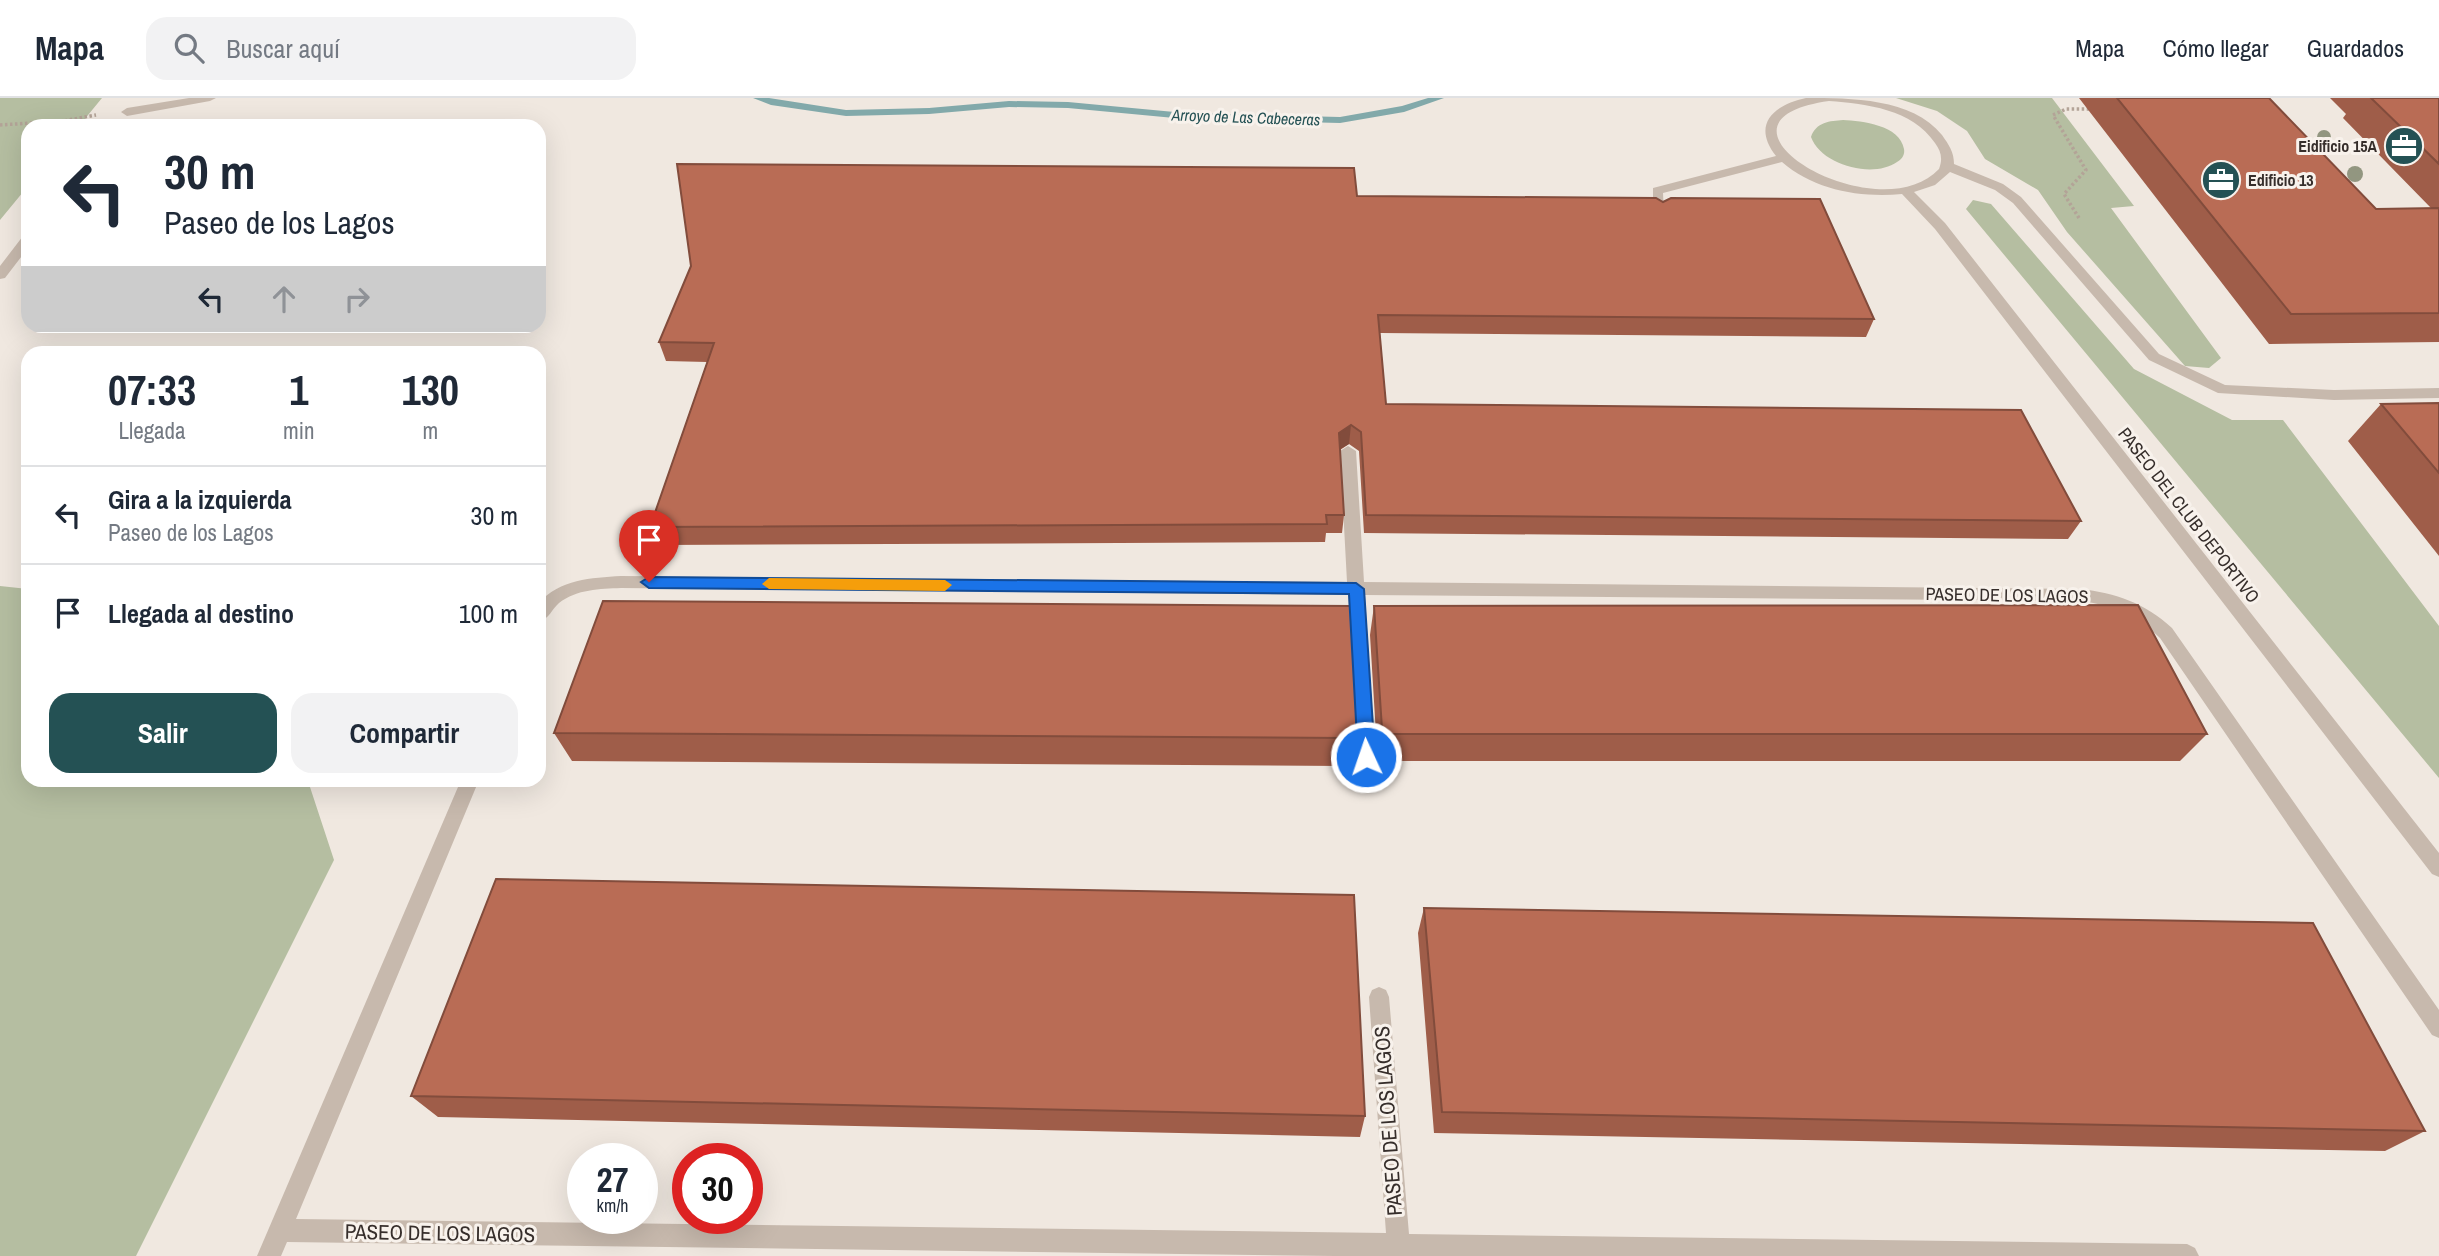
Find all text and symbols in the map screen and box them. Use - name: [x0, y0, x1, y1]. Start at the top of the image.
- search box: [146, 17, 636, 80]
- text: Mapa: [35, 26, 104, 70]
- icon: search: [170, 29, 208, 67]
- text: Buscar aquí: [226, 31, 340, 66]
- text: Mapa: [2075, 32, 2125, 64]
- text: Cómo llegar: [2163, 32, 2269, 64]
- text: Guardados: [2307, 32, 2404, 64]
- water label: Arroyo de Las Cabeceras: [1170, 103, 1321, 131]
- office icon: Eidificio 15A: [2383, 125, 2425, 167]
- place label: Eidificio 15A: [2298, 135, 2378, 157]
- text: 30 m: [164, 138, 256, 204]
- icon: left: [49, 147, 140, 238]
- office icon: Edificio 13: [2200, 159, 2242, 201]
- place label: Edificio 13: [2248, 169, 2314, 191]
- text: Paseo de los Lagos: [164, 201, 395, 244]
- icon: left: [192, 280, 230, 318]
- icon: ahead: [265, 280, 303, 318]
- icon: right: [338, 280, 376, 318]
- text: 07:33: [108, 362, 196, 418]
- text: 1: [289, 362, 308, 418]
- text: 130: [402, 362, 459, 418]
- text: Llegada: [118, 415, 186, 446]
- text: min: [283, 415, 315, 446]
- text: m: [422, 415, 438, 446]
- street label: PASEO DEL CLUB DEPORTIVO: [2113, 422, 2265, 608]
- text: Gira a la izquierda: [108, 482, 292, 517]
- icon: left: [49, 496, 87, 534]
- text: 30 m: [471, 498, 518, 533]
- pin: [619, 510, 679, 582]
- text: Paseo de los Lagos: [108, 517, 274, 548]
- icon: arrive: [630, 521, 668, 559]
- street label: PASEO DE LOS LAGOS: [1925, 581, 2089, 609]
- icon: arrive: [49, 594, 87, 632]
- text: Llegada al destino: [108, 596, 294, 631]
- text: 100 m: [459, 596, 518, 631]
- button: Salir: [49, 693, 277, 773]
- button: Compartir: [291, 693, 518, 773]
- position arrow: [1329, 720, 1403, 794]
- street label: PASEO DE LOS LAGOS: [1367, 1025, 1409, 1217]
- speed limit sign: 30: [672, 1143, 763, 1234]
- text: 27: [597, 1156, 628, 1203]
- text: km/h: [597, 1193, 629, 1218]
- street label: PASEO DE LOS LAGOS: [345, 1217, 535, 1249]

